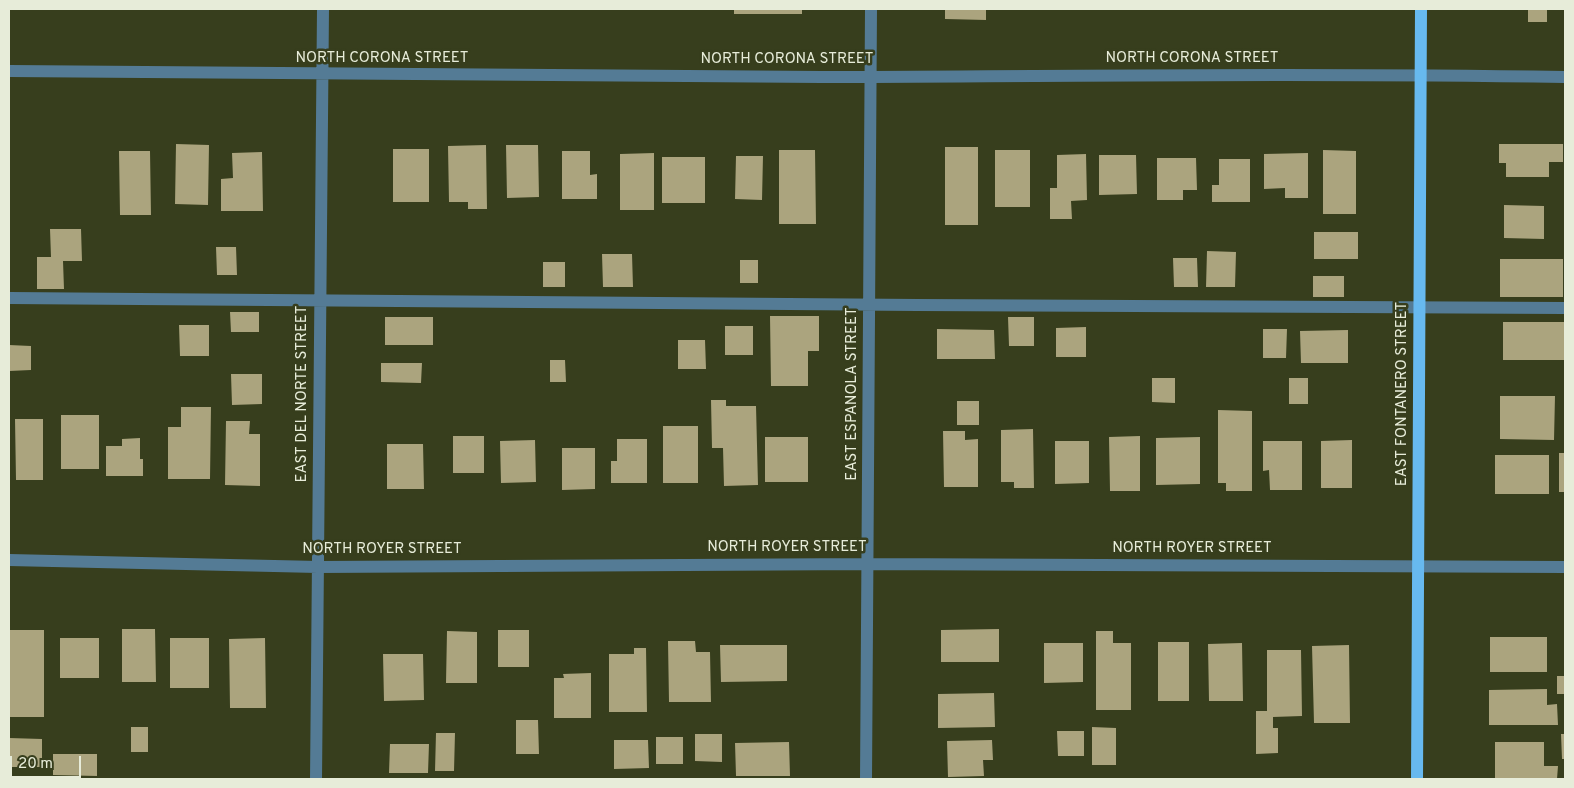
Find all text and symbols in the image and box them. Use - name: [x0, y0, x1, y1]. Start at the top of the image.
- street label: NORTH CORONA STREET: [295, 50, 469, 68]
- street label: NORTH CORONA STREET: [1105, 50, 1279, 68]
- street label: NORTH CORONA STREET: [700, 51, 874, 69]
- street label: EAST FONTANERO STREET: [1394, 302, 1412, 486]
- street label: EAST DEL NORTE STREET: [294, 305, 312, 483]
- street label: EAST ESPANOLA STREET: [844, 307, 862, 481]
- street label: NORTH ROYER STREET: [707, 539, 867, 557]
- street label: NORTH ROYER STREET: [1112, 540, 1272, 558]
- street label: NORTH ROYER STREET: [302, 541, 462, 559]
- scale bar: [12, 746, 84, 778]
- text: 20 m: [18, 755, 53, 774]

